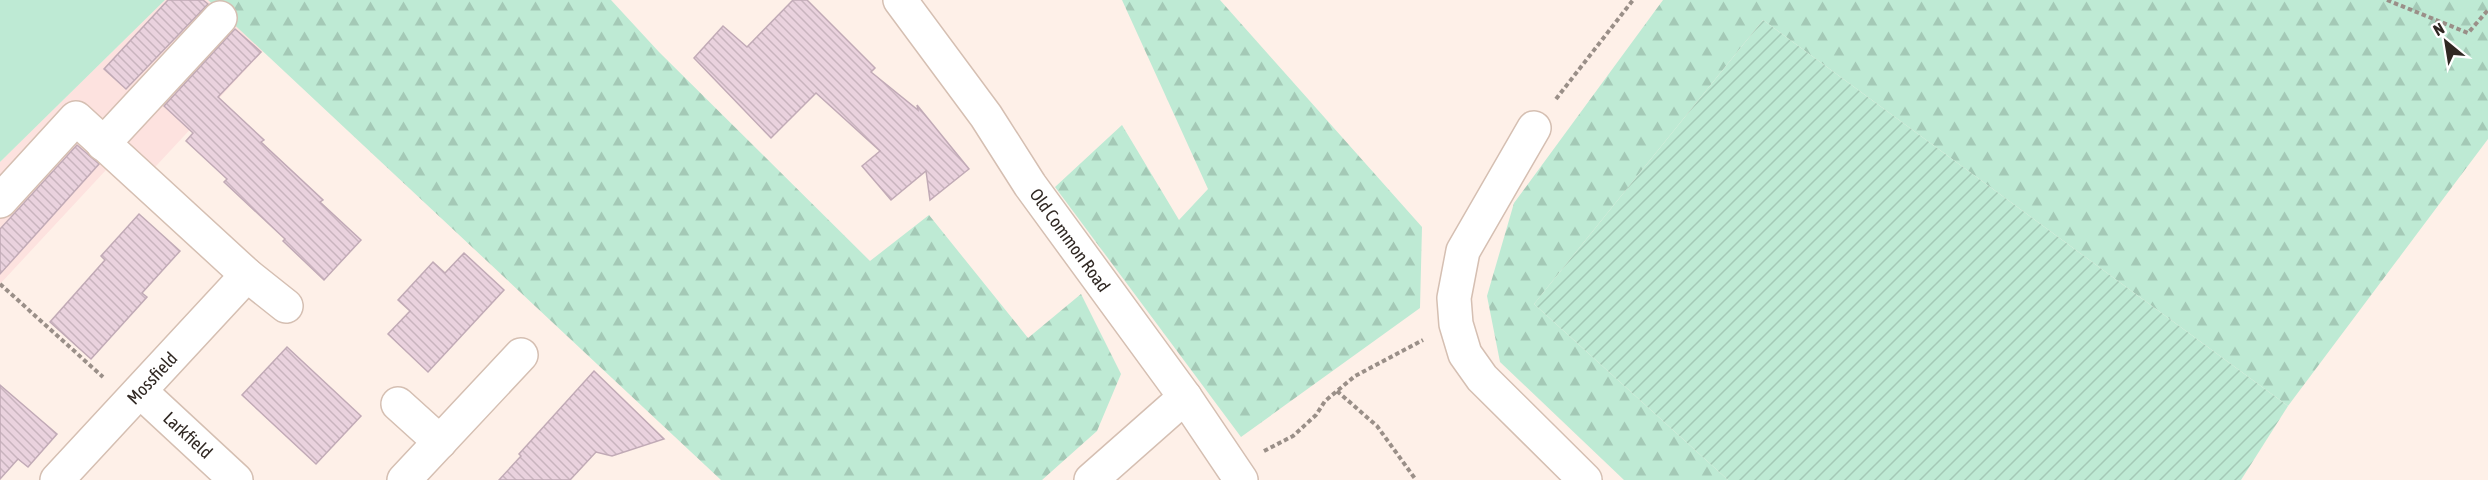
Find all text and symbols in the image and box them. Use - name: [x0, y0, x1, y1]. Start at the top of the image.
- north arrow: [2416, 12, 2476, 72]
- text: N: [2430, 19, 2447, 39]
- street label: Old Common Road: [1025, 184, 1115, 296]
- street label: Mossfield: [123, 348, 181, 408]
- street label: Larkfield: [159, 407, 217, 463]

